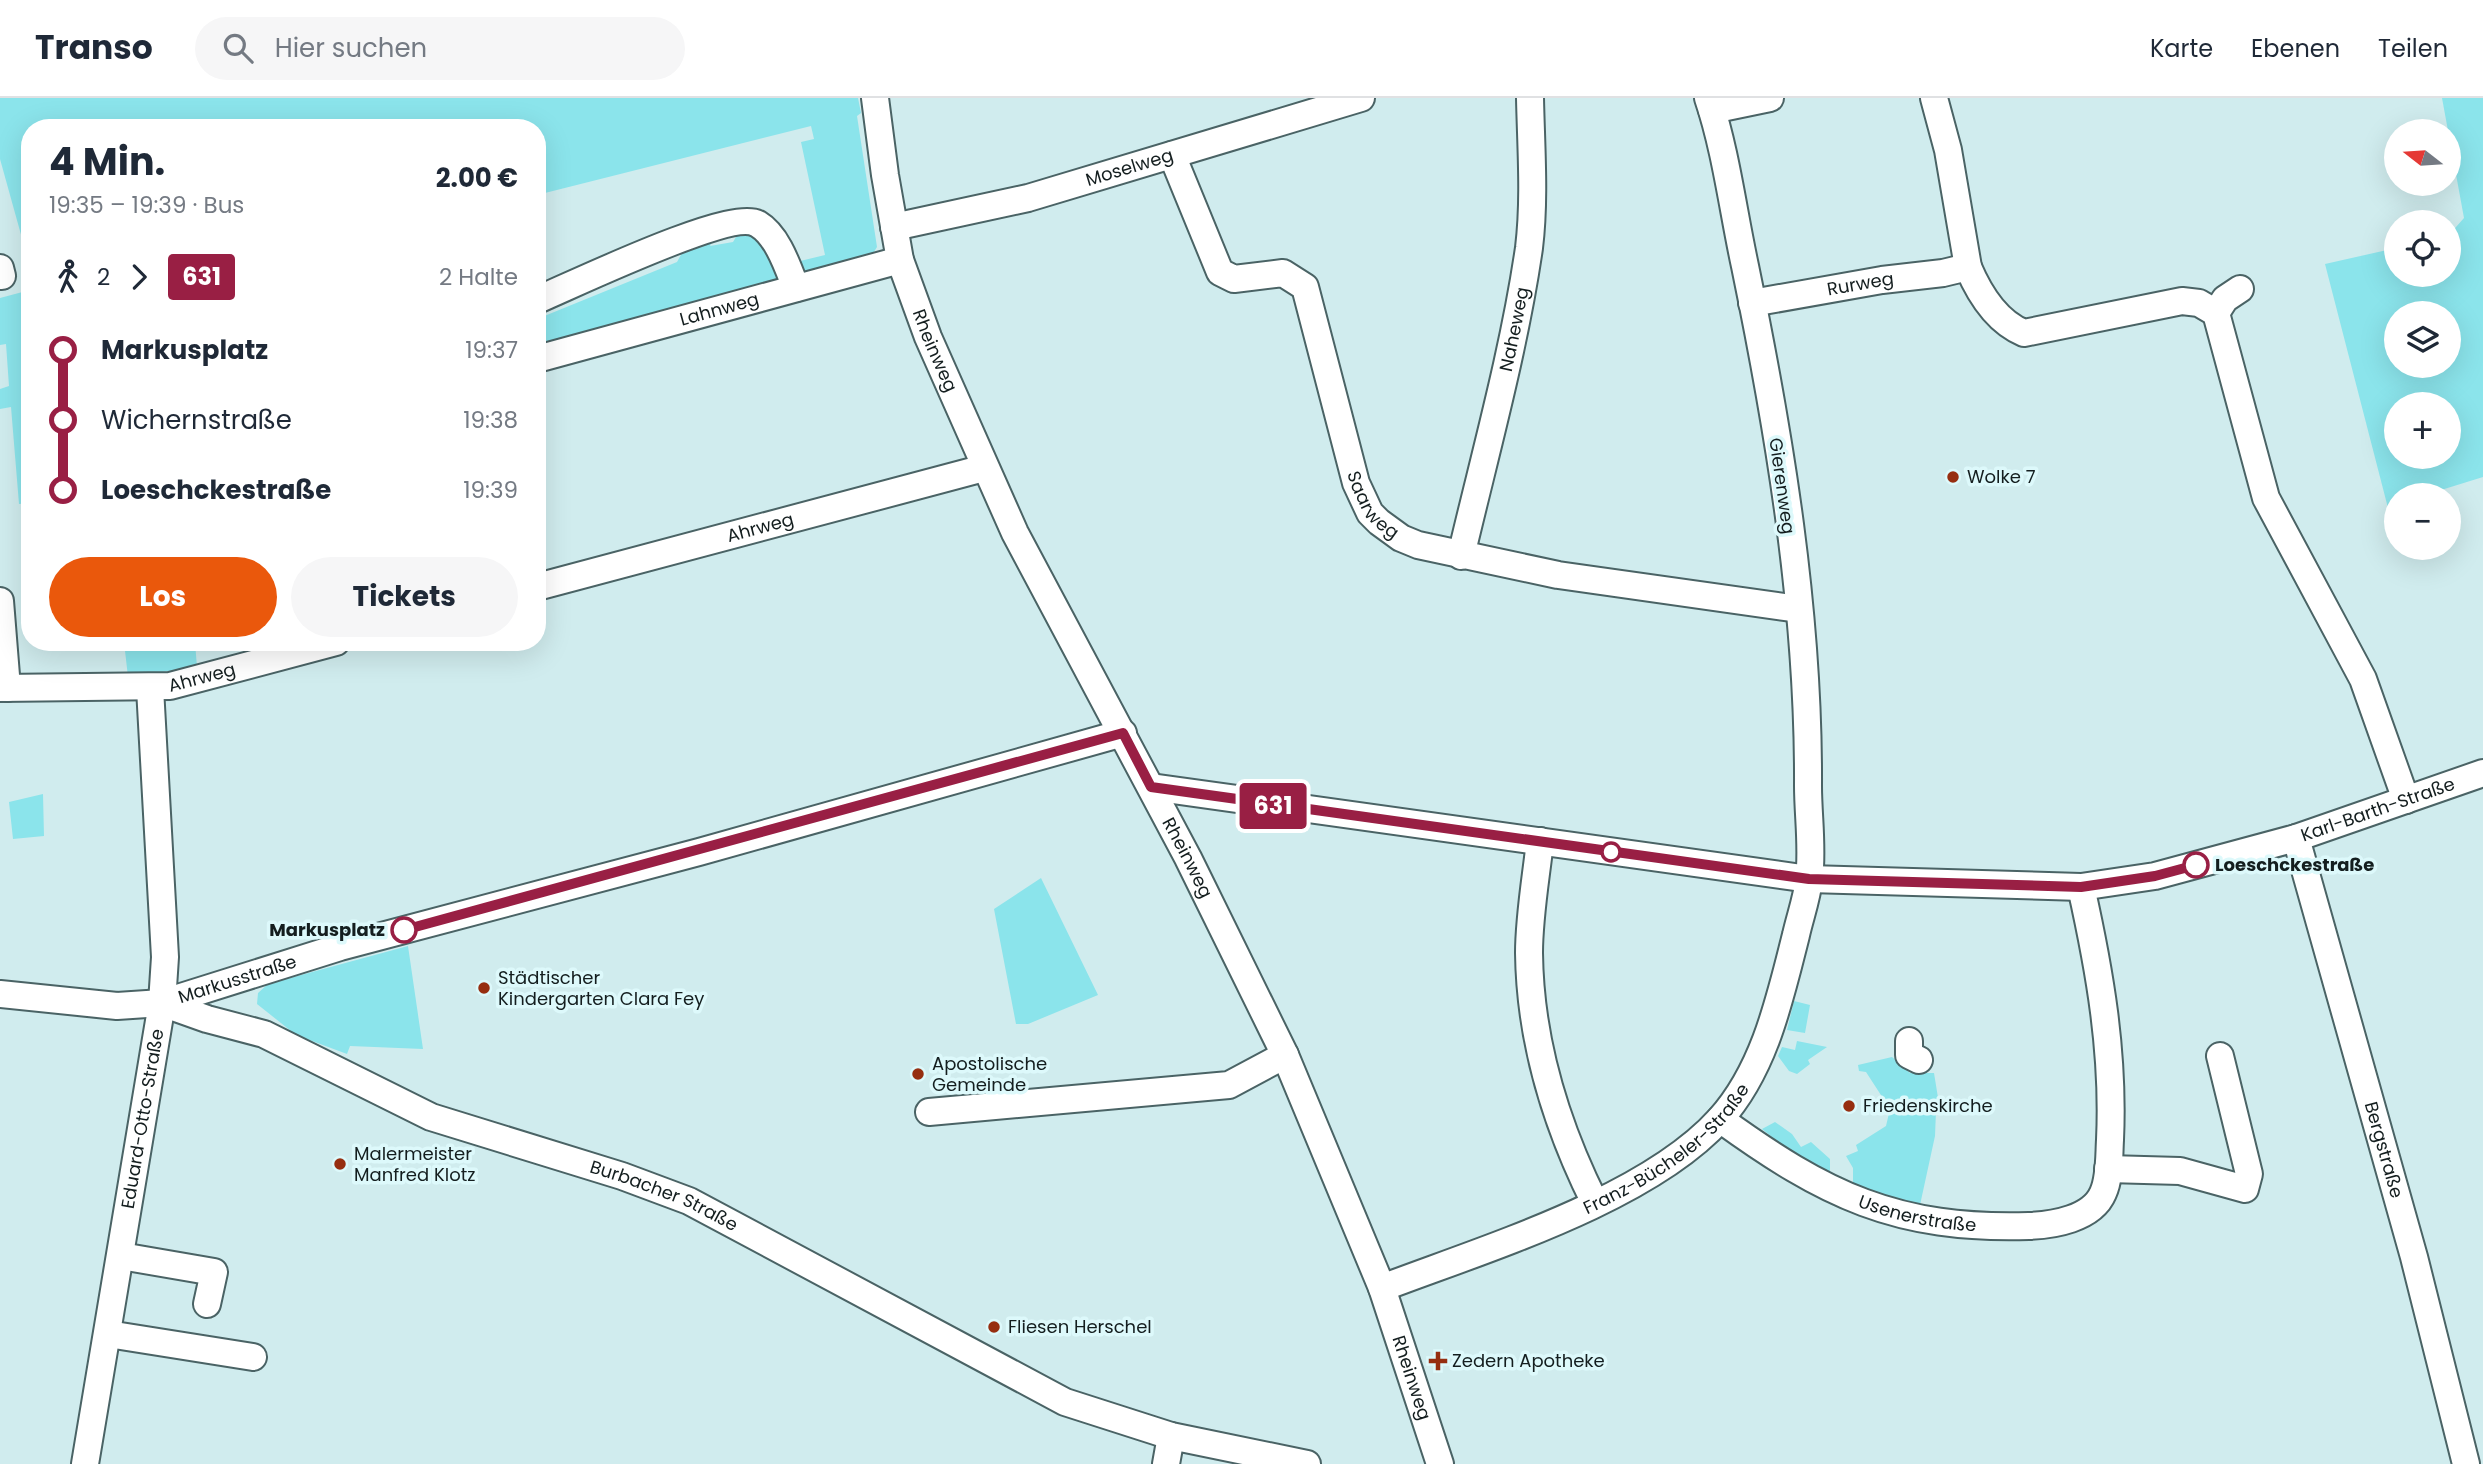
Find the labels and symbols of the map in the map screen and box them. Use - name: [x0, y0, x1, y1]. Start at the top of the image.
- north arrow: [2384, 119, 2460, 196]
- street label: Moselweg: [1083, 142, 1176, 192]
- street label: Rurweg: [1825, 266, 1895, 302]
- street label: Naheweg: [1493, 285, 1534, 374]
- street label: Lahnweg: [677, 286, 762, 332]
- street label: Rheinweg: [907, 306, 964, 396]
- street label: Gierenweg: [1763, 436, 1802, 536]
- place label: Wolke 7: [1967, 464, 2036, 489]
- street label: Saarweg: [1341, 468, 1404, 545]
- marker: Wolke 7: [1945, 469, 1961, 485]
- street label: Ahrweg: [724, 506, 796, 548]
- street label: Ahrweg: [165, 656, 238, 698]
- street label: Karl-Barth-Straße: [2297, 771, 2458, 847]
- line badge: 631: [1233, 783, 1313, 829]
- street label: Rheinweg: [1157, 813, 1219, 902]
- unlabelled marker: [1601, 842, 1621, 862]
- marker: Loeschckestraße: [2183, 852, 2209, 878]
- place label: Loeschckestraße: [2215, 852, 2374, 877]
- place label: Markusplatz: [269, 917, 385, 942]
- marker: Markusplatz: [391, 917, 417, 943]
- street label: Markusstraße: [175, 948, 300, 1009]
- place label: Städtischer Kindergarten Clara Fey: [498, 965, 704, 1011]
- marker: Städtischer Kindergarten Clara Fey: [476, 980, 492, 996]
- street label: Eduard-Otto-Straße: [115, 1027, 169, 1211]
- place label: Apostolische Gemeinde: [932, 1051, 1047, 1097]
- marker: Apostolische Gemeinde: [910, 1066, 926, 1082]
- street label: Franz-Bücheler-Straße: [1579, 1079, 1755, 1220]
- place label: Friedenskirche: [1863, 1093, 1993, 1118]
- marker: Friedenskirche: [1841, 1098, 1857, 1114]
- street label: Bergstraße: [2359, 1099, 2410, 1201]
- place label: Malermeister Manfred Klotz: [354, 1141, 475, 1187]
- street label: Burbacher Straße: [587, 1154, 743, 1237]
- marker: Malermeister Manfred Klotz: [332, 1156, 348, 1172]
- street label: Usenerstraße: [1855, 1189, 1977, 1237]
- place label: Fliesen Herschel: [1008, 1314, 1152, 1339]
- marker: Fliesen Herschel: [986, 1319, 1002, 1335]
- street label: Rheinweg: [1386, 1332, 1438, 1423]
- place label: Zedern Apotheke: [1452, 1348, 1605, 1373]
- marker: Zedern Apotheke: [1430, 1353, 1446, 1369]

